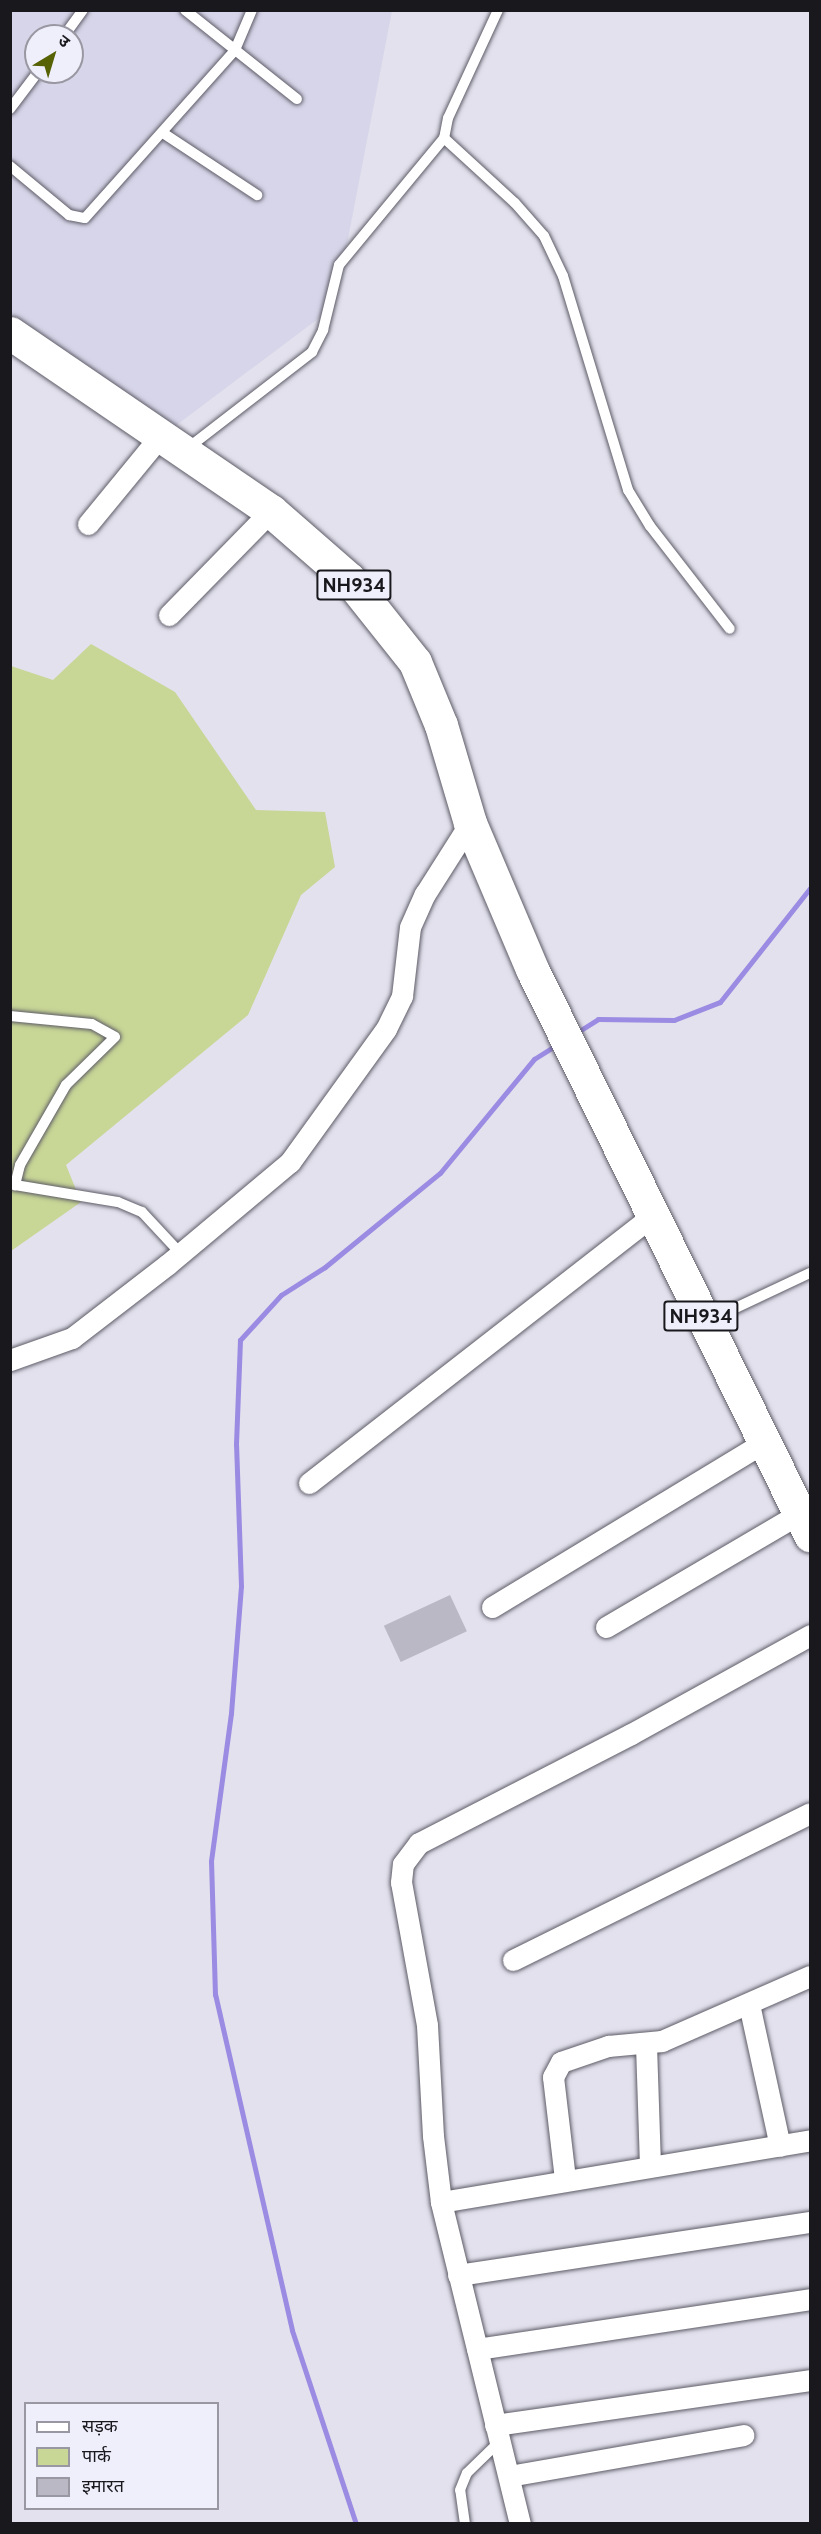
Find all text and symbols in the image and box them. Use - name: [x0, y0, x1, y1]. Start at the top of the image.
- north arrow: [24, 24, 84, 84]
- text: उ: [55, 31, 74, 51]
- road number: NH934: [315, 568, 393, 602]
- road number: NH934: [662, 1299, 740, 1333]
- legend: [24, 2402, 219, 2510]
- text: सड़क: [82, 2415, 118, 2437]
- text: पार्क: [82, 2445, 111, 2467]
- text: इमारत: [82, 2475, 124, 2497]

